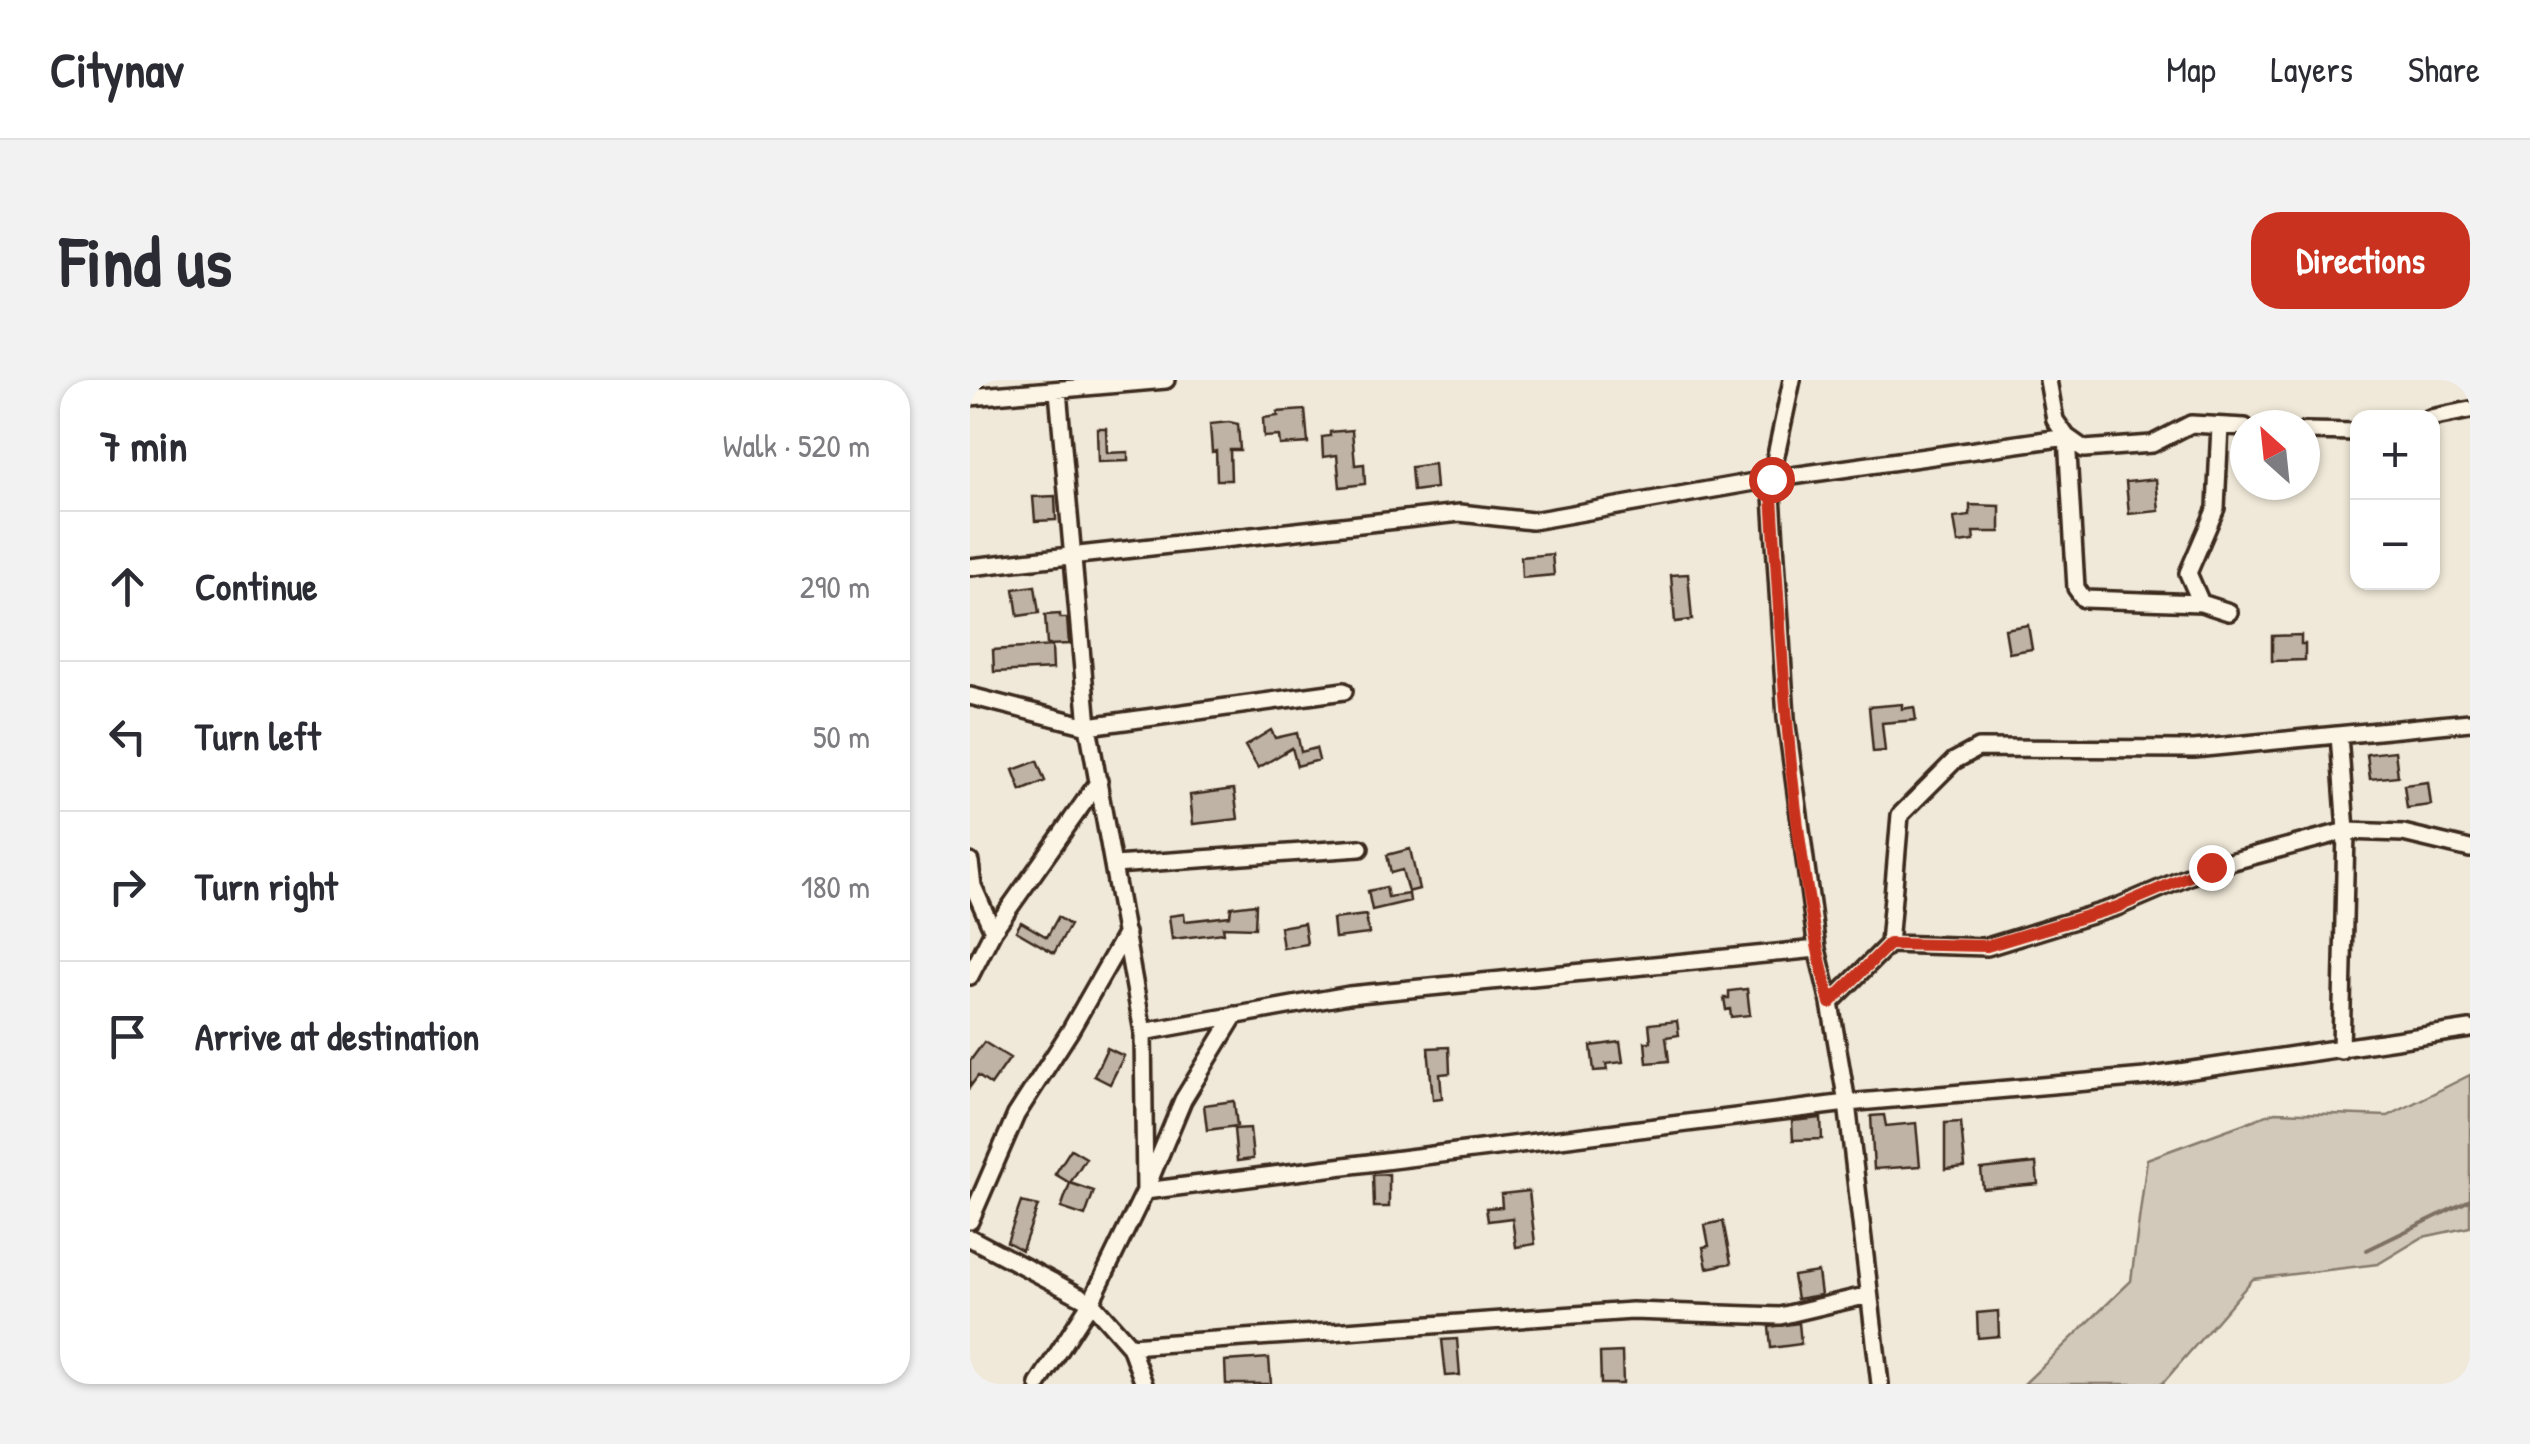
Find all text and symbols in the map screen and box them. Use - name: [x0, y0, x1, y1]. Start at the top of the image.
- text: Citynav: [50, 37, 184, 102]
- text: Map: [2166, 46, 2216, 93]
- text: Layers: [2271, 46, 2353, 93]
- text: Share: [2408, 46, 2480, 93]
- button: Directions: [2251, 212, 2470, 309]
- text: Find us: [60, 213, 232, 308]
- north arrow: [2230, 410, 2320, 500]
- map controls: [2350, 410, 2440, 590]
- button: +: [2350, 410, 2440, 500]
- text: 7 min: [100, 417, 187, 474]
- text: Walk · 520 m: [723, 424, 870, 467]
- route start: [1749, 457, 1795, 503]
- button: −: [2350, 500, 2440, 590]
- icon: ahead: [100, 559, 155, 614]
- text: Continue: [195, 560, 317, 612]
- text: 290 m: [800, 565, 870, 608]
- icon: left: [100, 709, 155, 764]
- text: Turn left: [195, 710, 320, 762]
- text: 50 m: [813, 715, 870, 758]
- route end: [2189, 845, 2235, 891]
- icon: right: [100, 859, 155, 914]
- text: Turn right: [195, 860, 338, 912]
- text: 180 m: [801, 865, 870, 908]
- icon: arrive: [100, 1009, 155, 1064]
- text: Arrive at destination: [195, 1010, 479, 1062]

